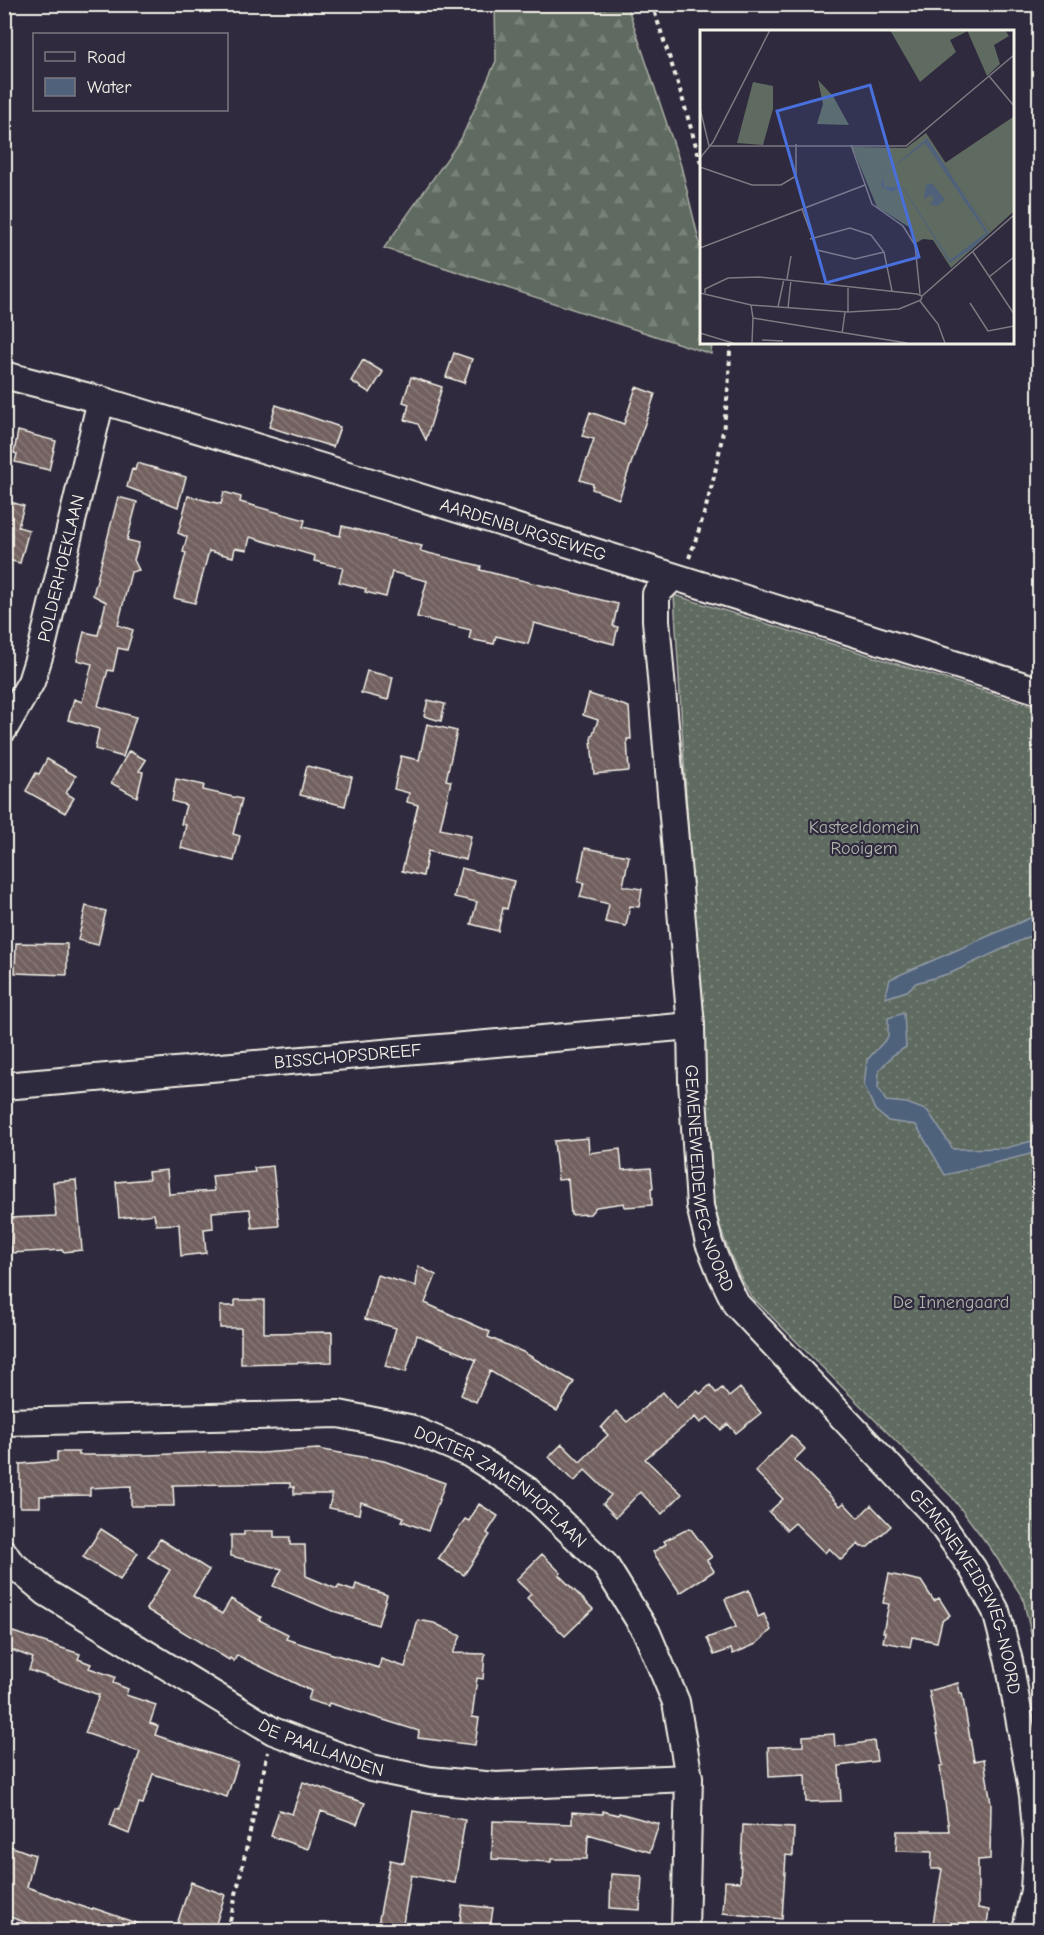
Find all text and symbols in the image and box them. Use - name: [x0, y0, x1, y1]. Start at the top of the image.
- inset map: [700, 30, 1014, 344]
- legend: [33, 33, 228, 111]
- text: Road: [87, 47, 126, 68]
- text: Water: [87, 77, 132, 98]
- street label: POLDERHOEKLAAN: [33, 492, 89, 644]
- street label: AARDENBURGSEWEG: [438, 494, 609, 565]
- park label: Kasteeldomein Rooigem: [809, 817, 919, 859]
- street label: BISSCHOPSDREEF: [273, 1039, 423, 1073]
- street label: GEMENEWEIDEWEG-NOORD: [681, 1064, 739, 1295]
- park label: De Innengaard: [893, 1292, 1009, 1313]
- street label: DOKTER ZAMENHOFLAAN: [411, 1421, 591, 1552]
- street label: GEMENEWEIDEWEG-NOORD: [905, 1484, 1025, 1696]
- street label: DE PAALLANDEN: [254, 1714, 386, 1781]

